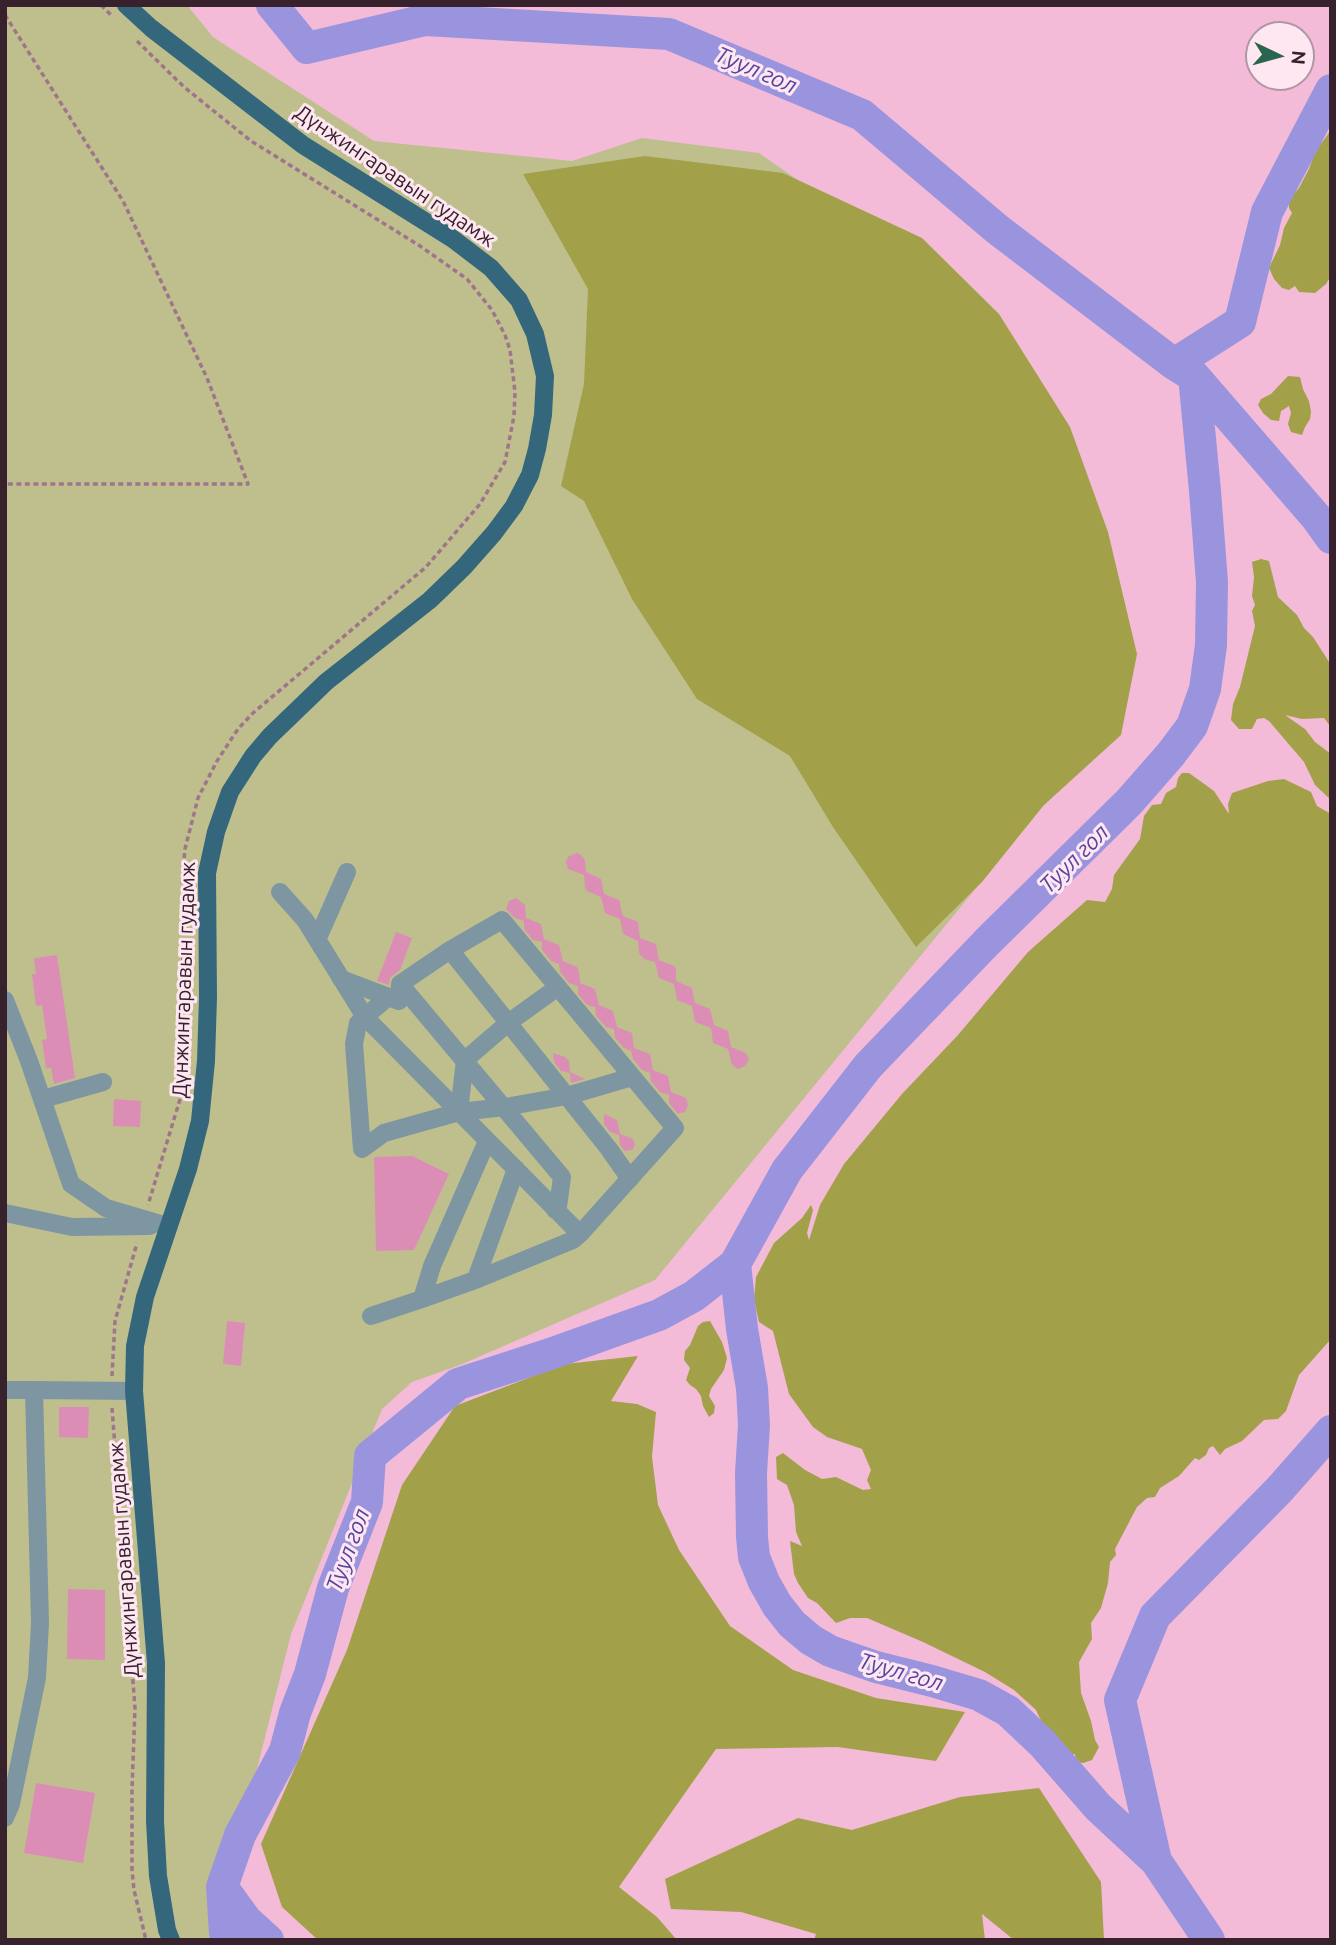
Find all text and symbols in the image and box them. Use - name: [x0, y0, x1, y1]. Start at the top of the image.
- north arrow: [1245, 21, 1315, 91]
- water label: Туул гол: [711, 40, 801, 100]
- text: N: [1287, 50, 1311, 66]
- street label: Дүнжингаравын гудамж: [290, 99, 500, 253]
- water label: Туул гол: [1034, 819, 1114, 899]
- street label: Дүнжингаравын гудамж: [167, 861, 201, 1099]
- street label: Дүнжингаравын гудамж: [103, 1441, 145, 1679]
- water label: Туул гол: [320, 1505, 376, 1595]
- water label: Туул гол: [856, 1647, 946, 1697]

